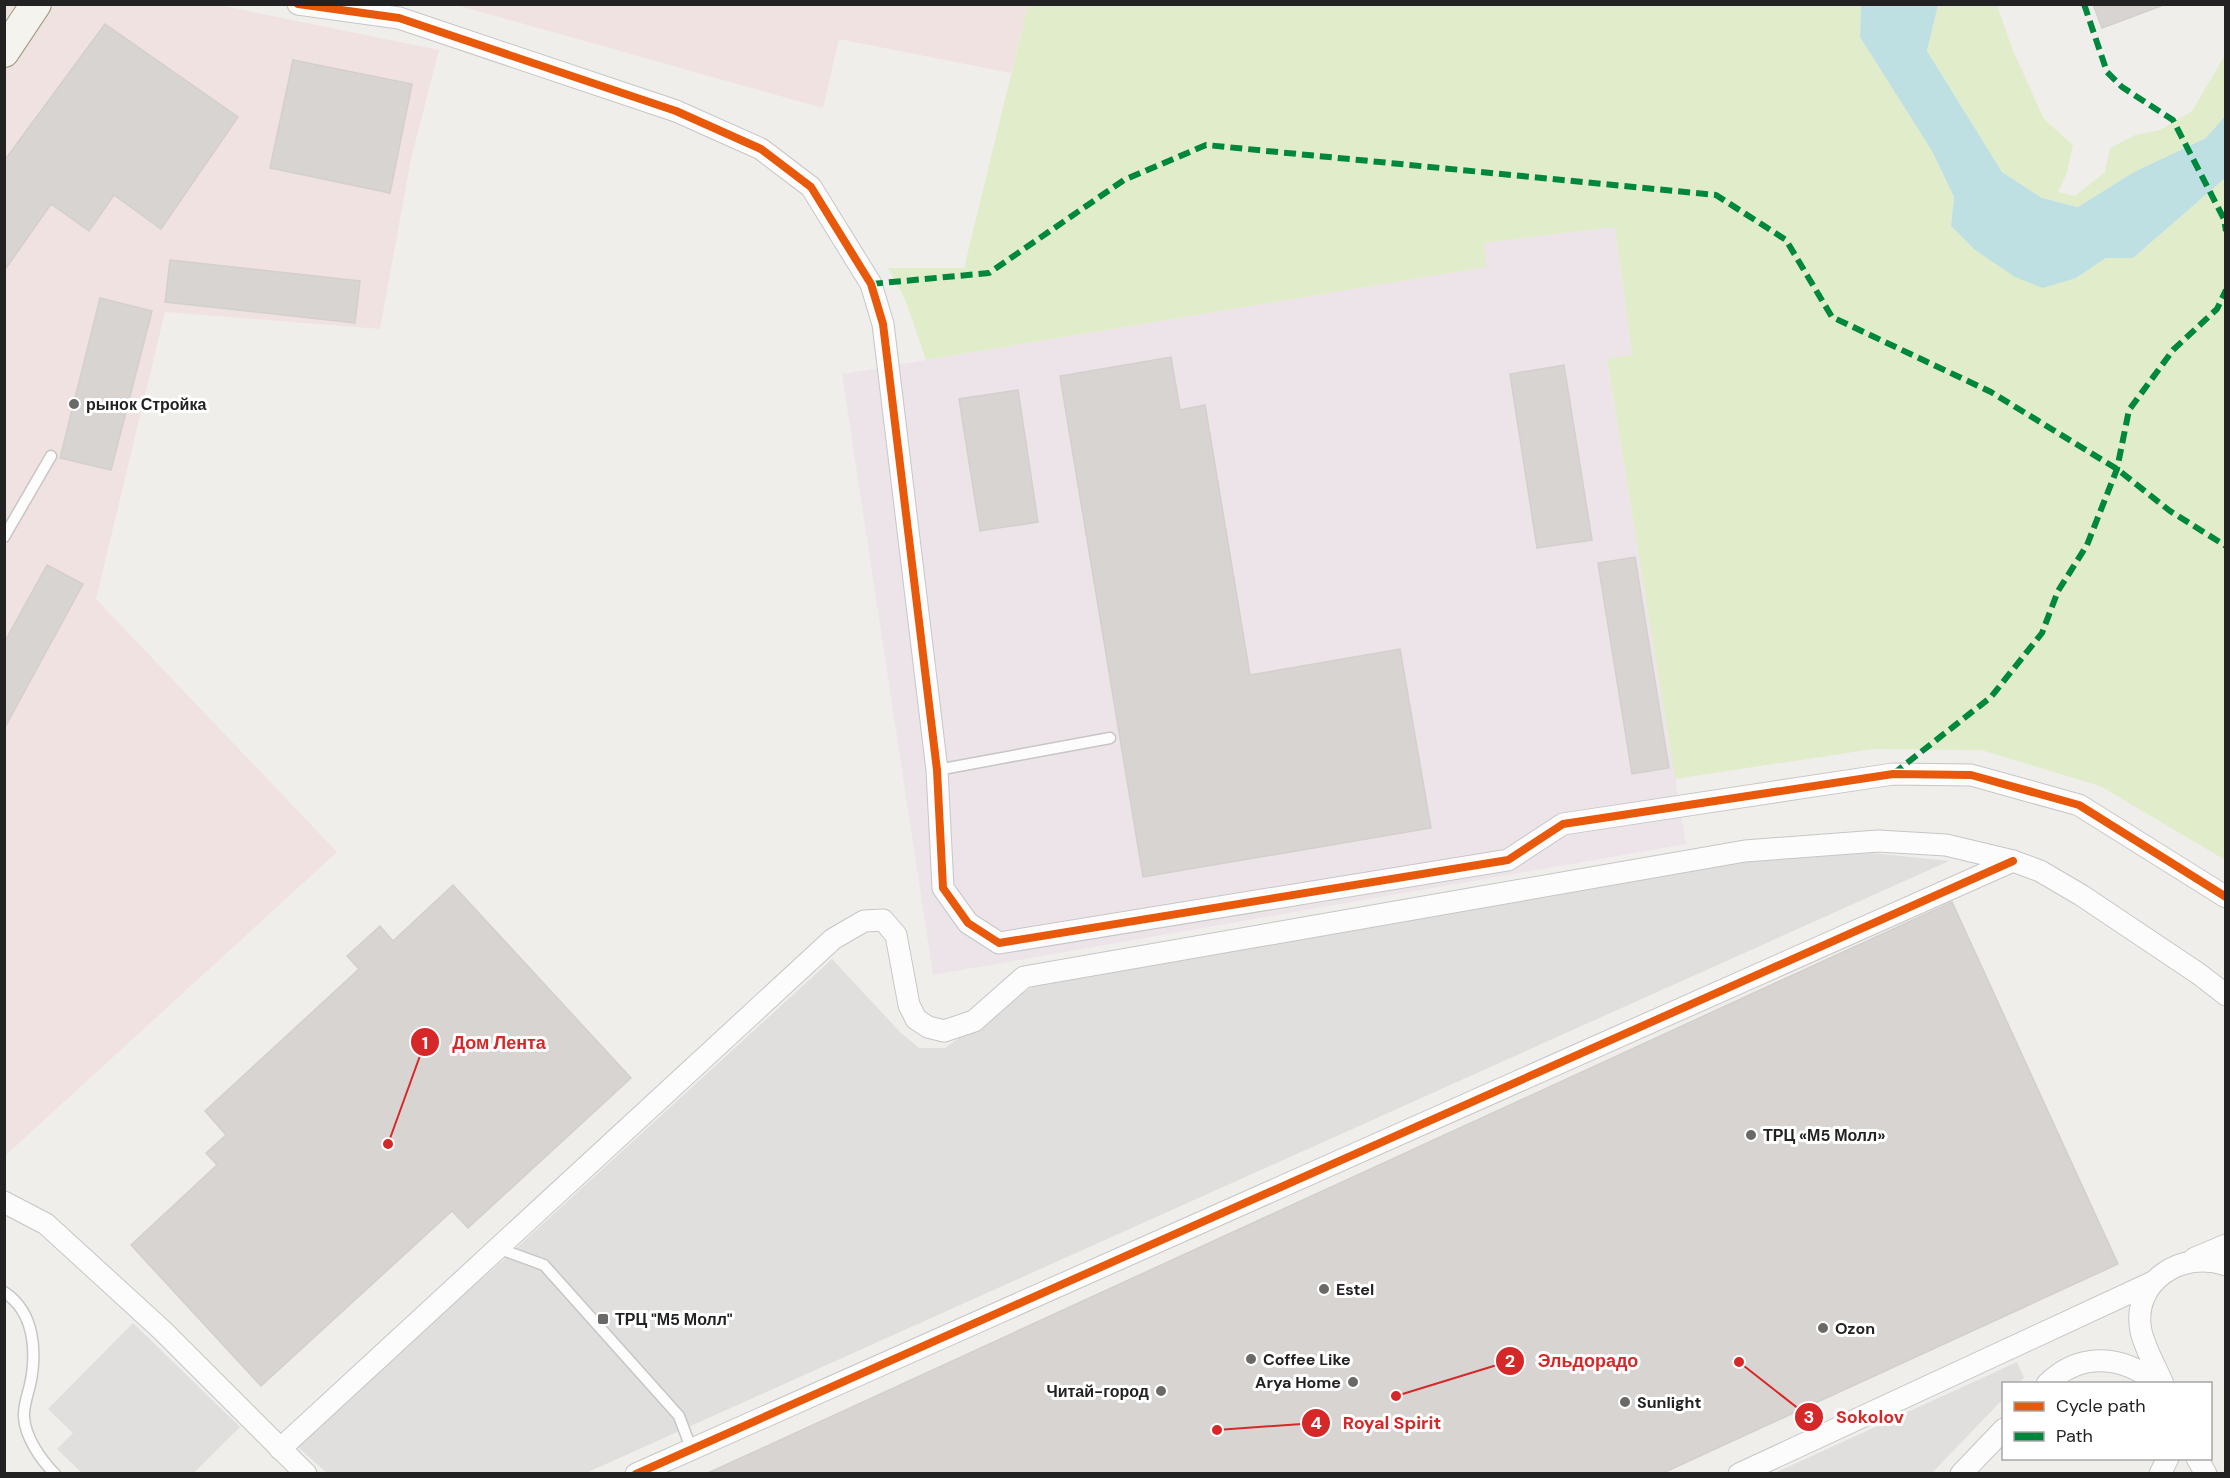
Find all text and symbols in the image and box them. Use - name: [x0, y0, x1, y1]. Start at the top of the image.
- place label: рынок Стройка: [86, 394, 206, 415]
- marker: рынок Стройка: [67, 397, 81, 411]
- callout: Дом Лента: [410, 1024, 558, 1060]
- text: 1: [422, 1031, 428, 1055]
- text: Дом Лента: [452, 1031, 547, 1055]
- place label: ТРЦ «М5 Молл»: [1763, 1125, 1885, 1146]
- marker: ТРЦ «М5 Молл»: [1744, 1128, 1758, 1142]
- place label: Estel: [1336, 1279, 1374, 1300]
- marker: Estel: [1317, 1282, 1331, 1296]
- place label: ТРЦ "М5 Молл": [615, 1309, 733, 1330]
- marker: ТРЦ "М5 Молл": [596, 1312, 610, 1326]
- place label: Ozon: [1835, 1318, 1875, 1339]
- marker: Ozon: [1816, 1321, 1830, 1335]
- callout: Эльдорадо: [1495, 1343, 1650, 1379]
- place label: Coffee Like: [1263, 1349, 1351, 1370]
- text: 2: [1505, 1349, 1515, 1373]
- text: Эльдорадо: [1538, 1349, 1638, 1373]
- marker: Coffee Like: [1244, 1352, 1258, 1366]
- place label: Arya Home: [1255, 1372, 1341, 1393]
- marker: Arya Home: [1346, 1375, 1360, 1389]
- place label: Читай-город: [1046, 1381, 1149, 1402]
- legend: [2002, 1382, 2212, 1460]
- marker: Читай-город: [1154, 1384, 1168, 1398]
- place label: Sunlight: [1637, 1392, 1701, 1413]
- text: Cycle path: [2056, 1394, 2146, 1418]
- marker: Sunlight: [1618, 1395, 1632, 1409]
- callout: Sokolov: [1794, 1399, 1916, 1435]
- callout: Royal Spirit: [1301, 1405, 1454, 1441]
- text: 3: [1804, 1405, 1814, 1429]
- text: Sokolov: [1836, 1405, 1904, 1429]
- text: 4: [1310, 1411, 1322, 1435]
- text: Royal Spirit: [1343, 1411, 1441, 1435]
- text: Path: [2056, 1424, 2093, 1448]

